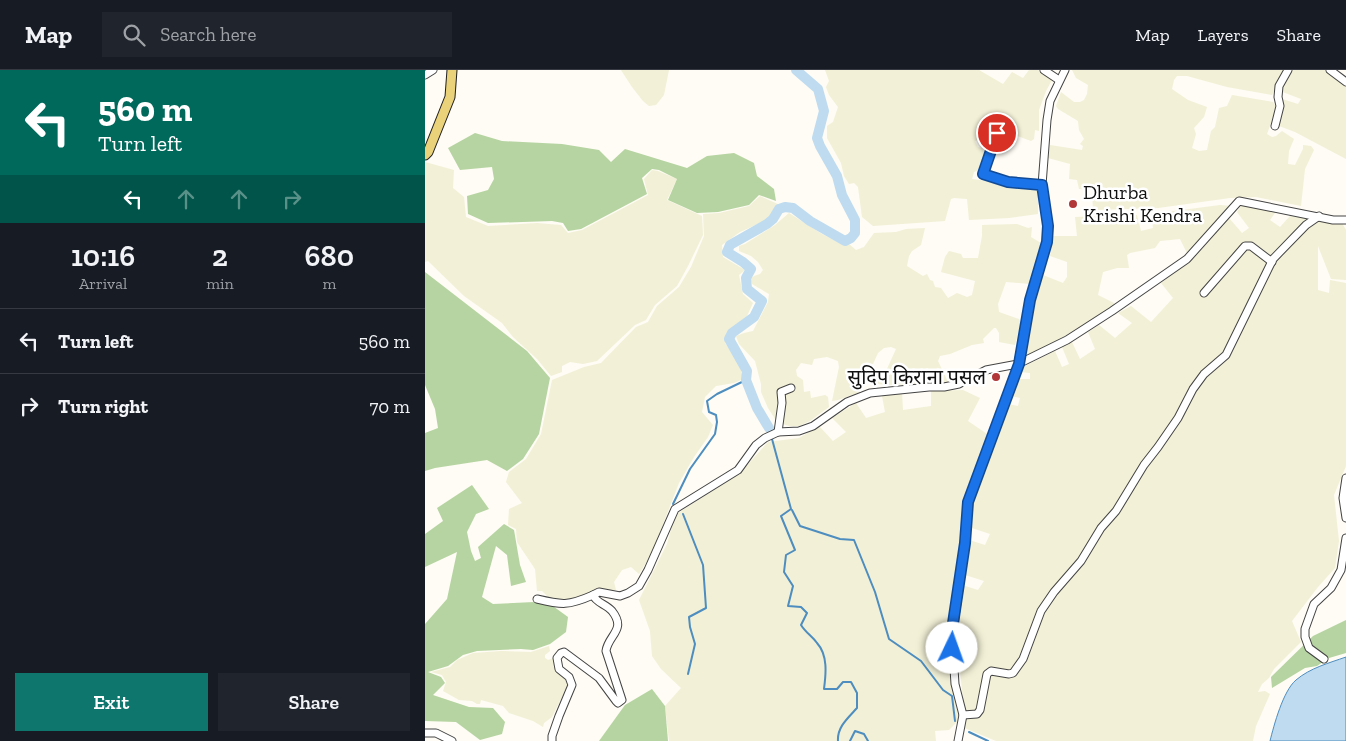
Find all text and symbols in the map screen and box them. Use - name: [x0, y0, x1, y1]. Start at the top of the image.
- search box: [102, 12, 452, 57]
- text: Map: [25, 20, 72, 49]
- icon: search: [120, 21, 148, 49]
- text: Search here: [160, 23, 257, 46]
- text: Map: [1135, 24, 1170, 46]
- text: Layers: [1198, 24, 1249, 46]
- text: Share: [1277, 24, 1321, 46]
- text: 560 m: [98, 88, 192, 130]
- icon: left: [15, 90, 80, 155]
- pin: [976, 112, 1018, 154]
- icon: arrive: [983, 119, 1011, 147]
- text: Turn left: [98, 130, 182, 157]
- place label: Dhurba Krishi Kendra: [1083, 180, 1203, 227]
- icon: left: [119, 185, 147, 213]
- icon: ahead: [172, 185, 200, 213]
- icon: ahead: [225, 185, 253, 213]
- icon: right: [278, 185, 306, 213]
- marker: Dhurba Krishi Kendra: [1067, 198, 1079, 210]
- text: 10:16: [71, 238, 135, 274]
- text: 2: [212, 238, 228, 274]
- text: 680: [305, 238, 354, 274]
- text: Arrival: [79, 274, 127, 293]
- text: min: [206, 274, 234, 293]
- text: m: [322, 274, 336, 293]
- icon: left: [15, 327, 43, 355]
- text: Turn left: [58, 330, 133, 353]
- text: 560 m: [359, 330, 410, 353]
- place label: सुदिप किराना पसल: [848, 365, 986, 390]
- marker: सुदिप किराना पसल: [990, 371, 1002, 383]
- icon: right: [15, 392, 43, 420]
- text: Turn right: [58, 395, 148, 418]
- text: 70 m: [369, 395, 410, 418]
- position arrow: [925, 621, 977, 673]
- button: Exit: [15, 673, 208, 731]
- button: Share: [218, 673, 410, 731]

